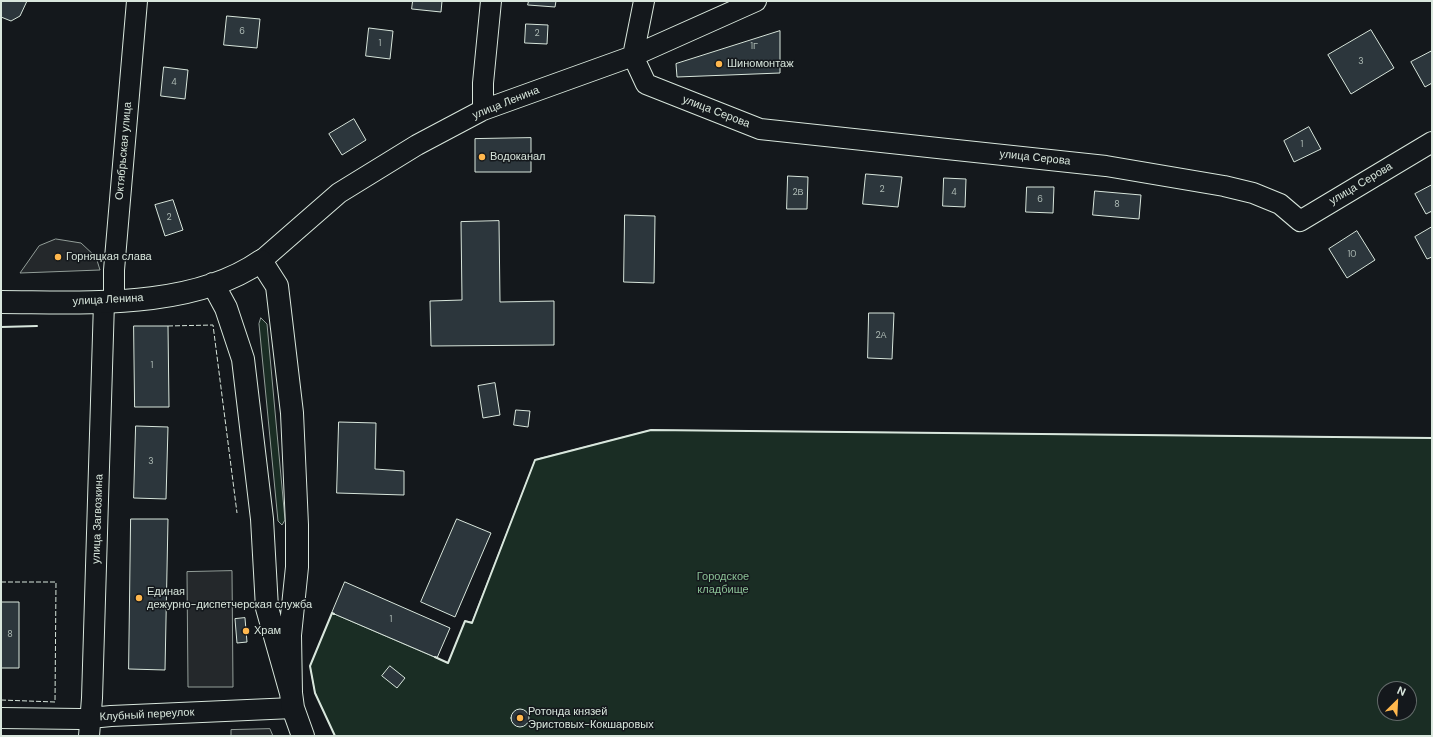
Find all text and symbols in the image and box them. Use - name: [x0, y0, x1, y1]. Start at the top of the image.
- house number: 6: [239, 27, 245, 37]
- house number: 2: [534, 29, 540, 39]
- house number: 1: [379, 39, 381, 49]
- house number: 1Г: [750, 42, 758, 52]
- place label: Шиномонтаж: [727, 57, 794, 71]
- house number: 3: [1358, 57, 1364, 67]
- marker: Шиномонтаж: [714, 59, 724, 69]
- house number: 4: [171, 78, 177, 88]
- street label: улица Ленина: [471, 84, 541, 122]
- street label: улица Серова: [680, 93, 752, 131]
- street label: Октябрьская улица: [113, 101, 135, 201]
- house number: 1: [1301, 140, 1303, 150]
- street label: улица Серова: [999, 148, 1071, 168]
- place label: Водоканал: [490, 150, 546, 164]
- marker: Водоканал: [477, 152, 487, 162]
- street label: улица Серова: [1327, 160, 1395, 208]
- house number: 2: [879, 185, 885, 195]
- house number: 2В: [792, 188, 804, 198]
- house number: 4: [951, 188, 957, 198]
- house number: 6: [1037, 195, 1043, 205]
- house number: 8: [1114, 200, 1120, 210]
- house number: 2: [166, 213, 172, 223]
- place label: Горняцкая слава: [66, 250, 152, 264]
- house number: 10: [1348, 250, 1356, 260]
- marker: Горняцкая слава: [53, 252, 63, 262]
- street label: улица Ленина: [72, 292, 144, 308]
- house number: 2А: [875, 331, 887, 341]
- house number: 1: [151, 361, 153, 371]
- house number: 3: [148, 457, 154, 467]
- street label: улица Загвозкина: [90, 474, 106, 564]
- park label: Городское кладбище: [697, 570, 749, 596]
- place label: Единая дежурно-диспетчерская служба: [147, 585, 312, 611]
- marker: Единая дежурно-диспетчерская служба: [134, 593, 144, 603]
- house number: 1: [390, 615, 392, 625]
- place label: Храм: [254, 624, 281, 638]
- marker: Храм: [241, 626, 251, 636]
- house number: 8: [7, 630, 13, 640]
- north arrow: [1377, 681, 1417, 721]
- text: N: [1395, 683, 1408, 699]
- place label: Ротонда князей Эристовых-Кокшаровых: [528, 705, 654, 731]
- street label: Клубный переулок: [99, 706, 195, 724]
- marker: Ротонда князей Эристовых-Кокшаровых: [515, 713, 525, 723]

